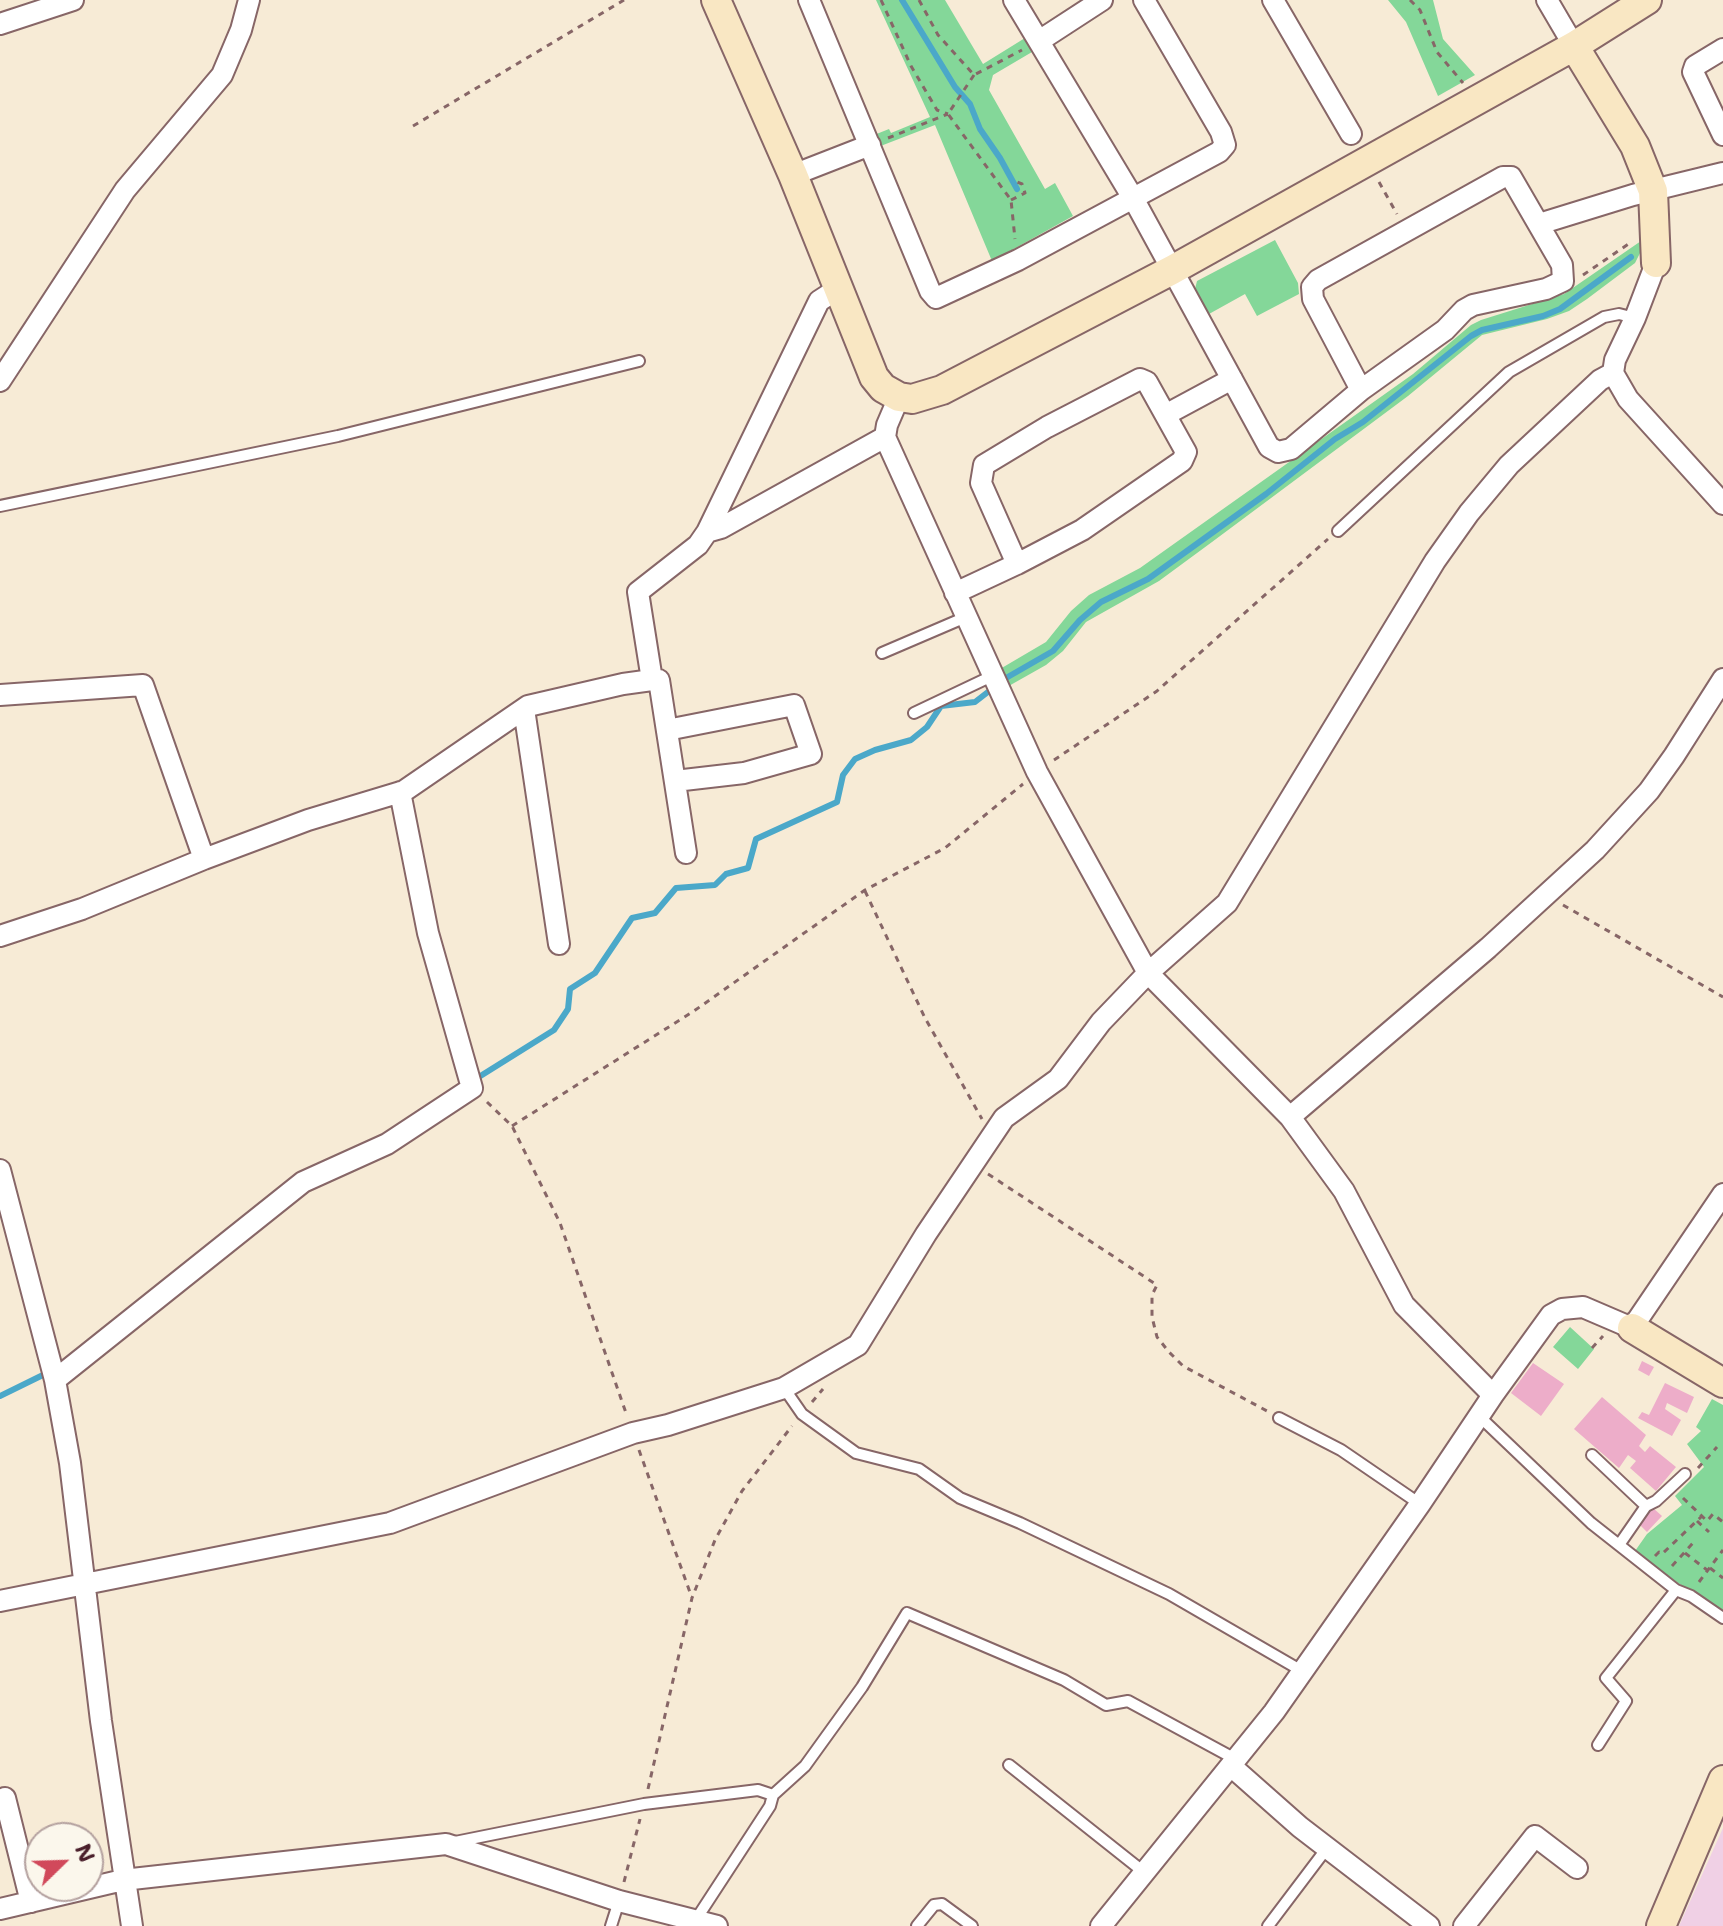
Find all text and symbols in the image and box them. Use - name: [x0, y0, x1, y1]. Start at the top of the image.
- north arrow: [24, 1822, 104, 1902]
- text: N: [68, 1840, 101, 1867]

